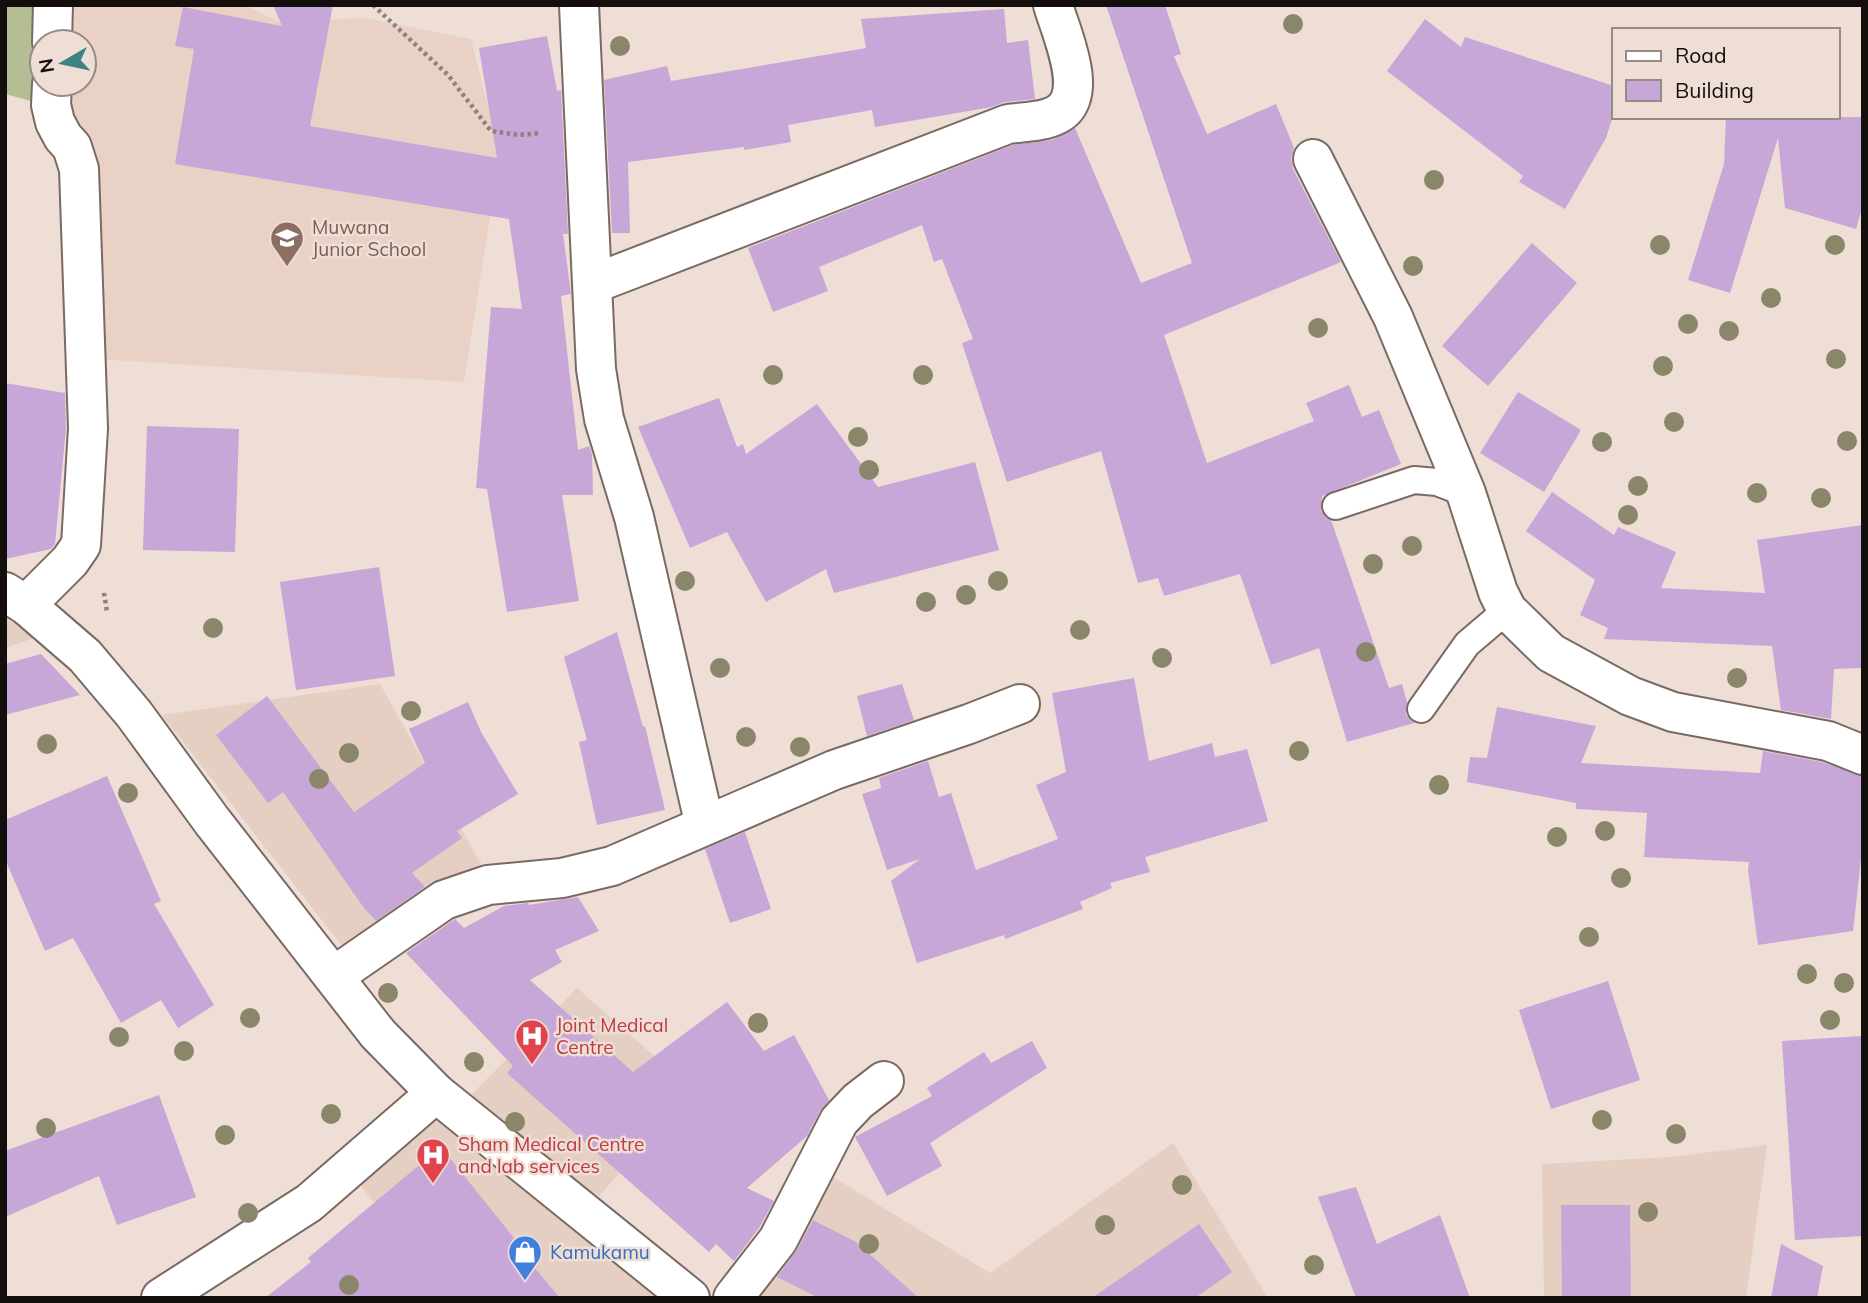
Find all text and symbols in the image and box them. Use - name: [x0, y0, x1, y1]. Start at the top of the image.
- north arrow: [28, 28, 98, 98]
- legend: [1612, 28, 1840, 119]
- text: Road: [1675, 42, 1726, 68]
- text: N: [33, 57, 59, 75]
- text: Building: [1675, 77, 1754, 103]
- place label: Muwana Junior School: [312, 215, 426, 261]
- school or university icon: Muwana Junior School: [268, 219, 306, 268]
- place label: Joint Medical Centre: [556, 1013, 668, 1059]
- hospital icon: Joint Medical Centre: [513, 1017, 551, 1066]
- place label: Sham Medical Centre and lab services: [458, 1132, 644, 1178]
- hospital icon: Sham Medical Centre and lab services: [414, 1136, 452, 1185]
- shop icon: Kamukamu: [506, 1233, 544, 1282]
- place label: Kamukamu: [550, 1240, 650, 1264]

